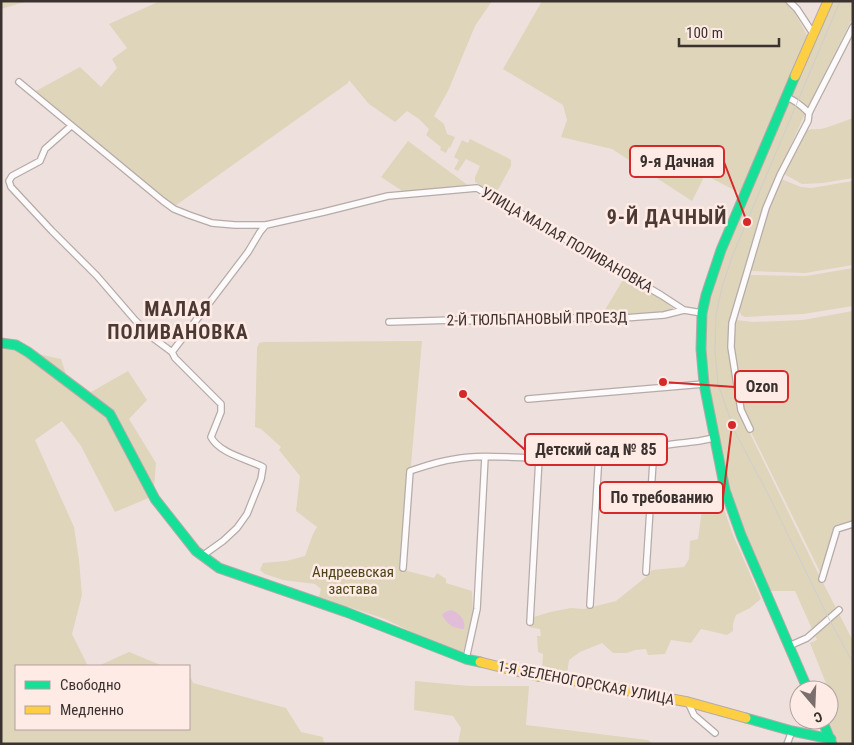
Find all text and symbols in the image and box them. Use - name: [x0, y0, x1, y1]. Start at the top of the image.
- scale bar: [679, 15, 779, 47]
- text: 100 m: [686, 24, 723, 42]
- callout: 9-я Дачная: [630, 146, 724, 177]
- text: 9-я Дачная: [640, 152, 714, 171]
- street label: УЛИЦА МАЛАЯ ПОЛИВАНОВКА: [478, 183, 656, 297]
- district label: 9-Й ДАЧНЫЙ: [607, 205, 727, 229]
- district label: МАЛАЯ ПОЛИВАНОВКА: [107, 297, 249, 344]
- street label: 2-Й ТЮЛЬПАНОВЫЙ ПРОЕЗД: [447, 308, 627, 330]
- callout: Ozon: [735, 371, 788, 402]
- text: Ozon: [746, 377, 778, 396]
- callout: Детский сад № 85: [525, 434, 667, 465]
- text: Детский сад № 85: [535, 440, 657, 459]
- callout: По требованию: [600, 482, 723, 513]
- text: По требованию: [610, 488, 714, 507]
- park label: Андреевская застава: [312, 563, 394, 598]
- street label: 1-Я ЗЕЛЕНОГОРСКАЯ УЛИЦА: [496, 657, 676, 709]
- legend: [15, 665, 190, 730]
- text: Свободно: [60, 676, 121, 694]
- north arrow: [789, 680, 839, 730]
- text: Медленно: [60, 701, 124, 719]
- text: С: [812, 708, 825, 726]

